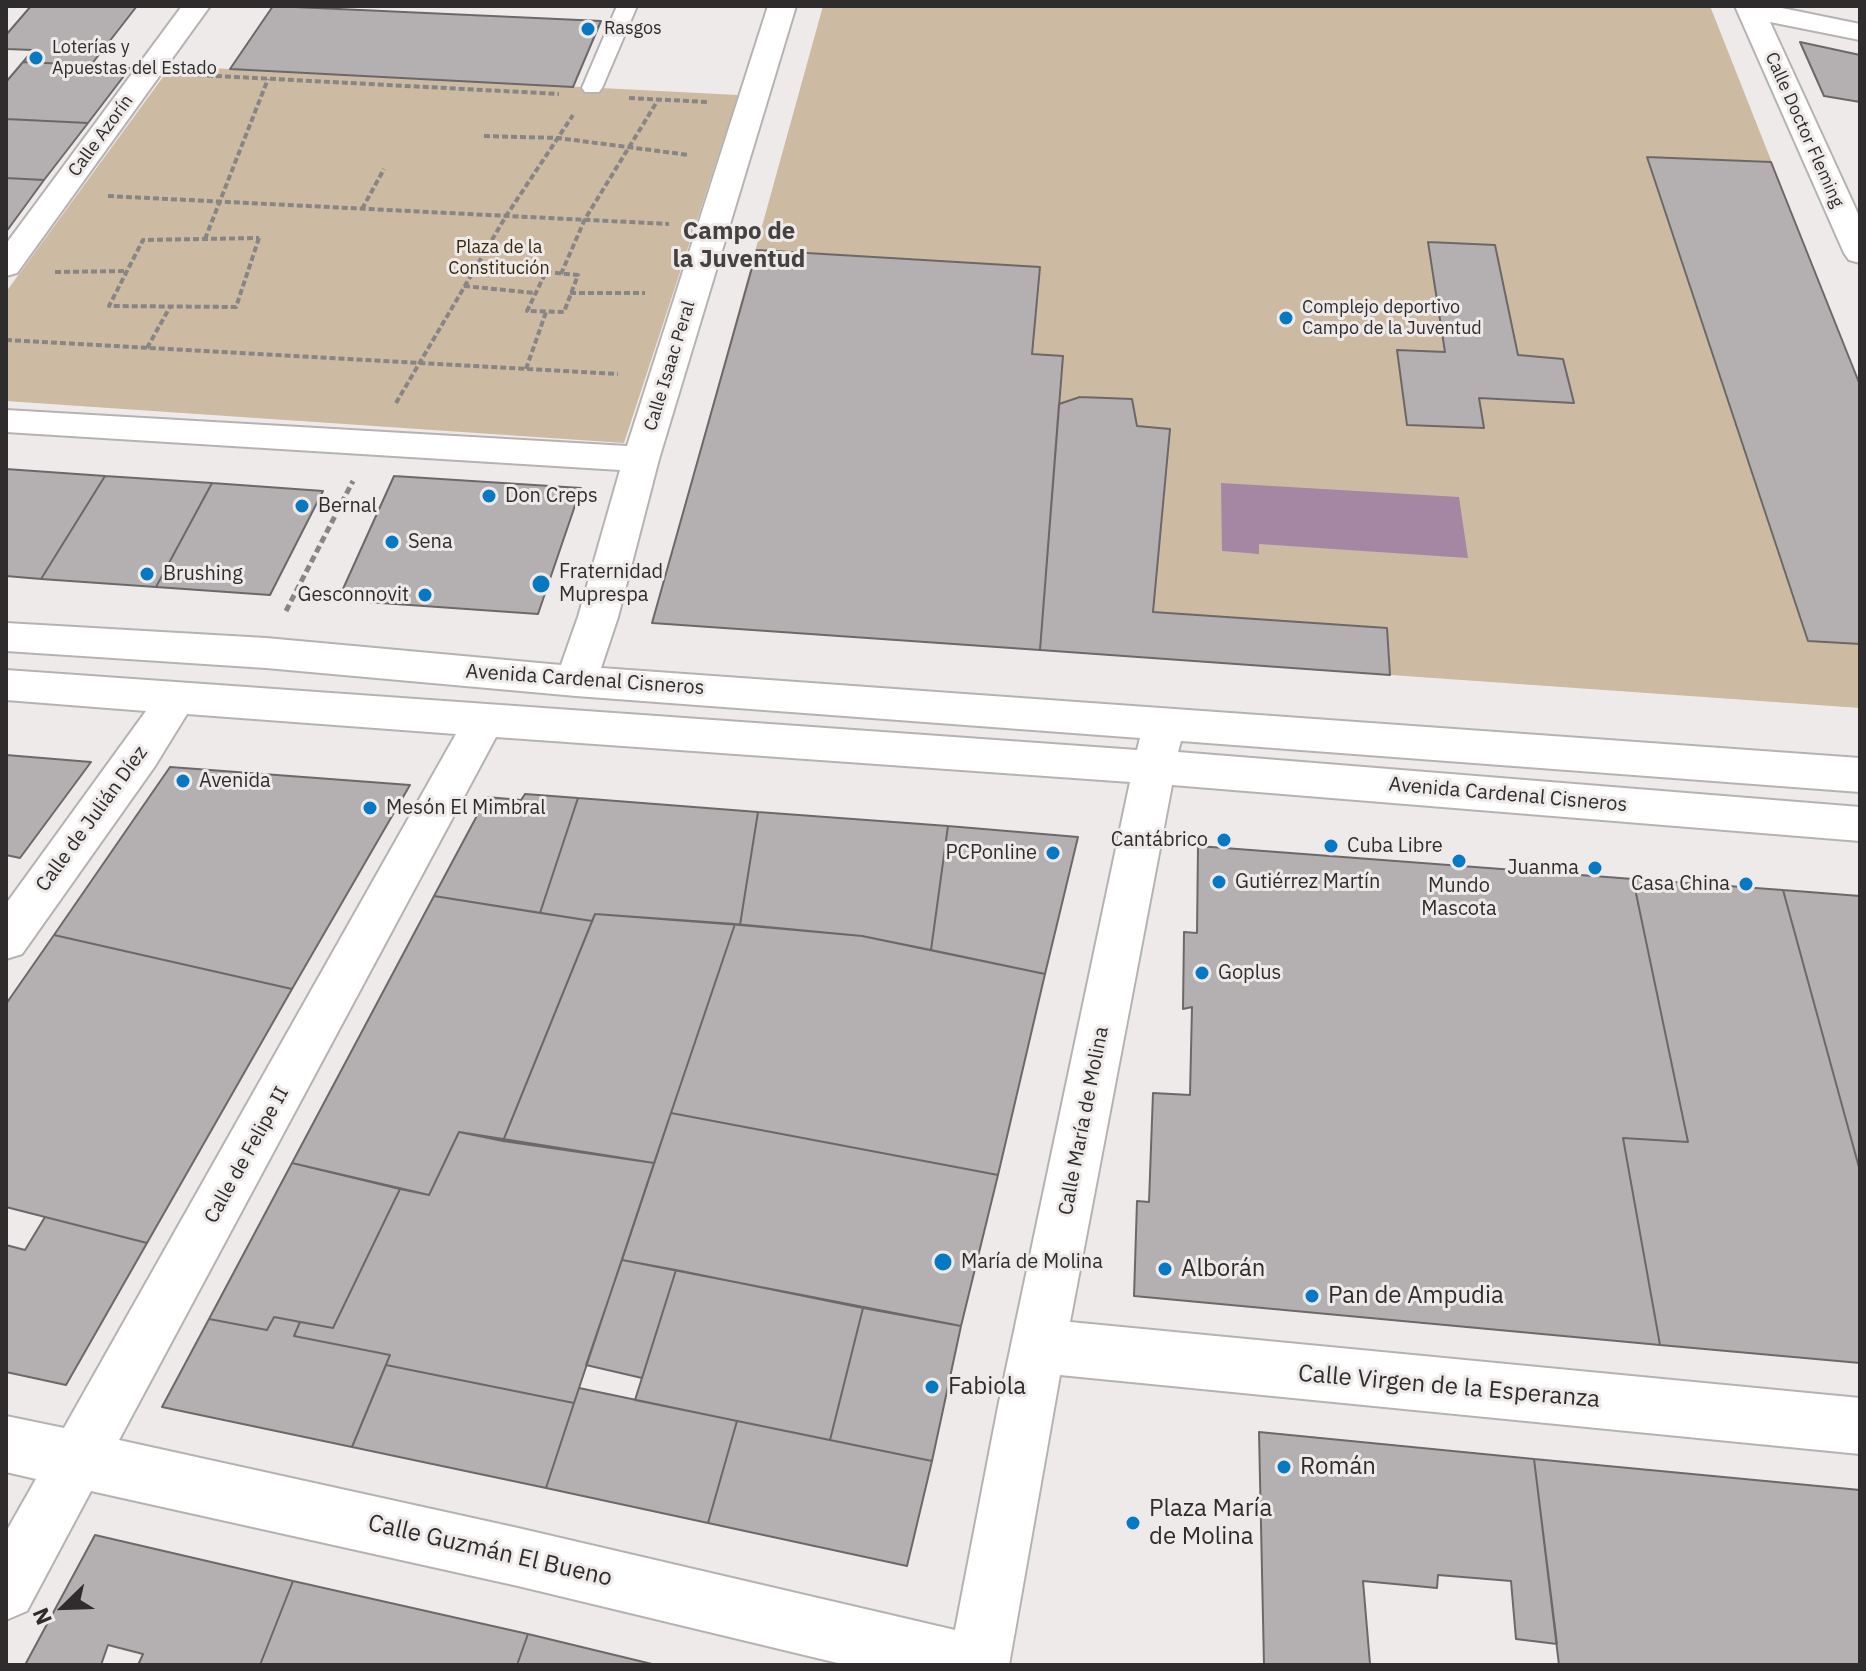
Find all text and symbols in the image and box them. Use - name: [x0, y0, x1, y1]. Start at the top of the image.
- place label: Rasgos: [604, 18, 662, 40]
- marker: Rasgos: [579, 20, 597, 38]
- place label: Loterías y Apuestas del Estado: [52, 37, 217, 80]
- marker: Loterías y Apuestas del Estado: [27, 49, 45, 67]
- street label: Calle Doctor Fleming: [1760, 49, 1848, 211]
- street label: Calle Azorín: [64, 91, 138, 181]
- district label: Campo de la Juventud: [673, 218, 805, 274]
- park label: Plaza de la Constitución: [448, 237, 550, 280]
- place label: Complejo deportivo Campo de la Juventud: [1302, 297, 1482, 340]
- street label: Calle Isaac Peral: [640, 298, 700, 434]
- marker: Complejo deportivo Campo de la Juventud: [1277, 309, 1295, 327]
- place label: Don Creps: [505, 484, 598, 508]
- marker: Don Creps: [480, 487, 498, 505]
- place label: Bernal: [318, 494, 377, 518]
- marker: Bernal: [293, 497, 311, 515]
- place label: Sena: [408, 530, 453, 554]
- marker: Sena: [383, 533, 401, 551]
- place label: Fraternidad Muprespa: [559, 560, 663, 607]
- place label: Brushing: [163, 562, 243, 586]
- marker: Brushing: [138, 565, 156, 583]
- marker: Fraternidad Muprespa: [530, 573, 552, 595]
- place label: Gesconnovit: [298, 583, 409, 607]
- marker: Gesconnovit: [416, 586, 434, 604]
- street label: Avenida Cardenal Cisneros: [465, 660, 705, 700]
- street label: Calle de Julián Díez: [31, 741, 153, 897]
- place label: Avenida: [199, 769, 271, 793]
- marker: Avenida: [174, 772, 192, 790]
- street label: Avenida Cardenal Cisneros: [1388, 773, 1628, 817]
- place label: Mesón El Mimbral: [386, 796, 546, 820]
- marker: Mesón El Mimbral: [361, 799, 379, 817]
- place label: Cantábrico: [1111, 828, 1208, 852]
- marker: Cantábrico: [1215, 831, 1233, 849]
- place label: Cuba Libre: [1347, 834, 1443, 858]
- marker: Cuba Libre: [1322, 837, 1340, 855]
- place label: PCPonline: [945, 841, 1037, 865]
- marker: PCPonline: [1044, 844, 1062, 862]
- marker: Mundo Mascota: [1450, 852, 1468, 870]
- place label: Juanma: [1507, 856, 1579, 880]
- marker: Juanma: [1586, 859, 1604, 877]
- place label: Gutiérrez Martín: [1235, 870, 1380, 894]
- place label: Casa China: [1631, 872, 1730, 896]
- marker: Gutiérrez Martín: [1210, 873, 1228, 891]
- place label: Mundo Mascota: [1421, 874, 1497, 921]
- marker: Casa China: [1737, 875, 1755, 893]
- place label: Goplus: [1218, 961, 1281, 985]
- marker: Goplus: [1193, 964, 1211, 982]
- street label: Calle María de Molina: [1054, 1025, 1114, 1217]
- street label: Calle de Felipe II: [200, 1083, 294, 1227]
- place label: María de Molina: [961, 1250, 1103, 1274]
- marker: María de Molina: [932, 1251, 954, 1273]
- place label: Alborán: [1181, 1255, 1265, 1283]
- marker: Alborán: [1156, 1260, 1174, 1278]
- place label: Pan de Ampudia: [1328, 1282, 1504, 1310]
- marker: Pan de Ampudia: [1303, 1287, 1321, 1305]
- street label: Calle Virgen de la Esperanza: [1297, 1359, 1601, 1415]
- place label: Fabiola: [948, 1373, 1026, 1401]
- marker: Fabiola: [923, 1378, 941, 1396]
- place label: Román: [1300, 1453, 1376, 1481]
- marker: Román: [1275, 1458, 1293, 1476]
- place label: Plaza María de Molina: [1149, 1495, 1272, 1551]
- street label: Calle Guzmán El Bueno: [365, 1509, 615, 1593]
- marker: Plaza María de Molina: [1124, 1514, 1142, 1532]
- north arrow: [24, 1567, 104, 1647]
- text: N: [25, 1604, 58, 1630]

